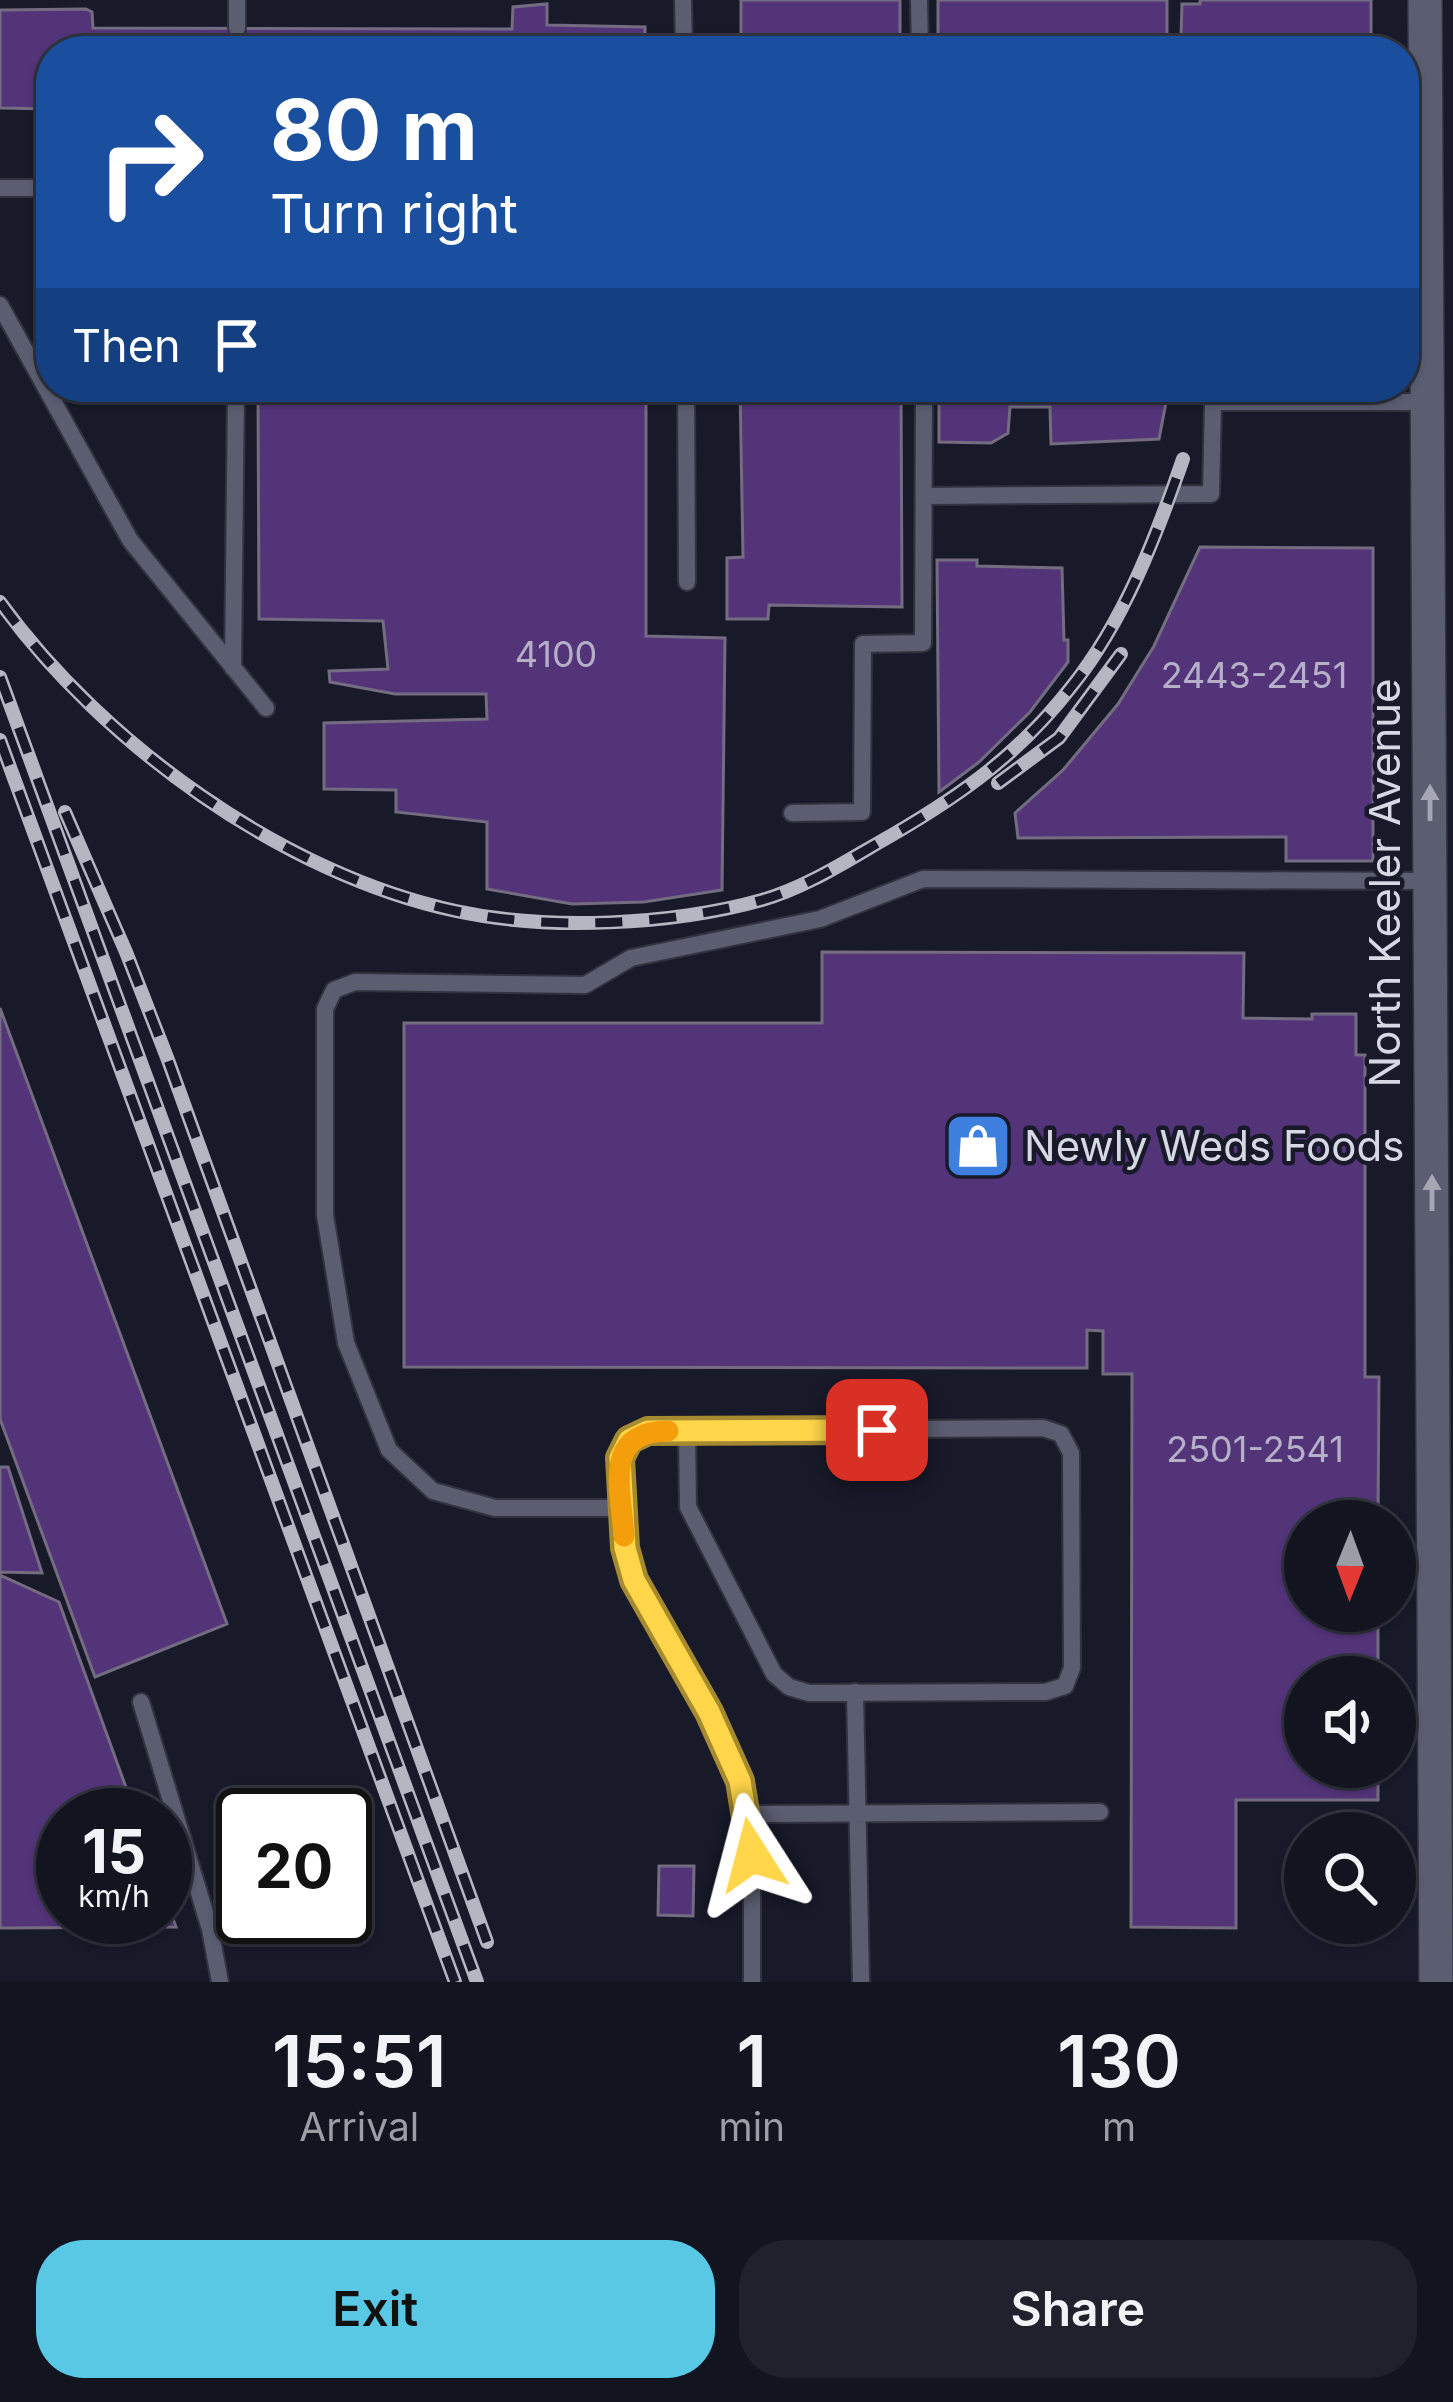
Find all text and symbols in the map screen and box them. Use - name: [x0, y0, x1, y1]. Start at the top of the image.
- text: 80 m: [270, 79, 478, 180]
- icon: right: [72, 84, 228, 240]
- text: Turn right: [270, 181, 518, 246]
- icon: arrive: [204, 312, 270, 378]
- text: Then: [72, 318, 180, 373]
- house number: 4100: [515, 632, 597, 676]
- house number: 2443-2451: [1161, 653, 1347, 697]
- street label: North Keeler Avenue: [1359, 678, 1410, 1088]
- one-way arrow: [1420, 783, 1440, 821]
- shop icon: Newly Weds Foods: [943, 1111, 1013, 1181]
- place label: Newly Weds Foods: [1024, 1120, 1404, 1171]
- one-way arrow: [1422, 1173, 1442, 1211]
- pin: [826, 1379, 928, 1481]
- icon: arrive: [844, 1397, 910, 1463]
- house number: 2501-2541: [1166, 1427, 1344, 1471]
- north arrow: [1284, 1500, 1416, 1632]
- map controls: [1284, 1500, 1416, 1944]
- button: sound: [1284, 1656, 1416, 1788]
- speed limit sign: 20: [216, 1788, 372, 1944]
- position arrow: [689, 1792, 815, 1918]
- button: search: [1284, 1812, 1416, 1944]
- text: 15: [82, 1815, 146, 1887]
- text: km/h: [78, 1878, 150, 1914]
- text: 15:51: [272, 2017, 446, 2104]
- text: 1: [737, 2017, 767, 2104]
- text: 130: [1057, 2017, 1181, 2104]
- text: Arrival: [299, 2103, 419, 2150]
- text: min: [718, 2103, 785, 2150]
- text: m: [1102, 2103, 1136, 2150]
- button: Exit: [36, 2240, 715, 2378]
- button: Share: [739, 2240, 1417, 2378]

